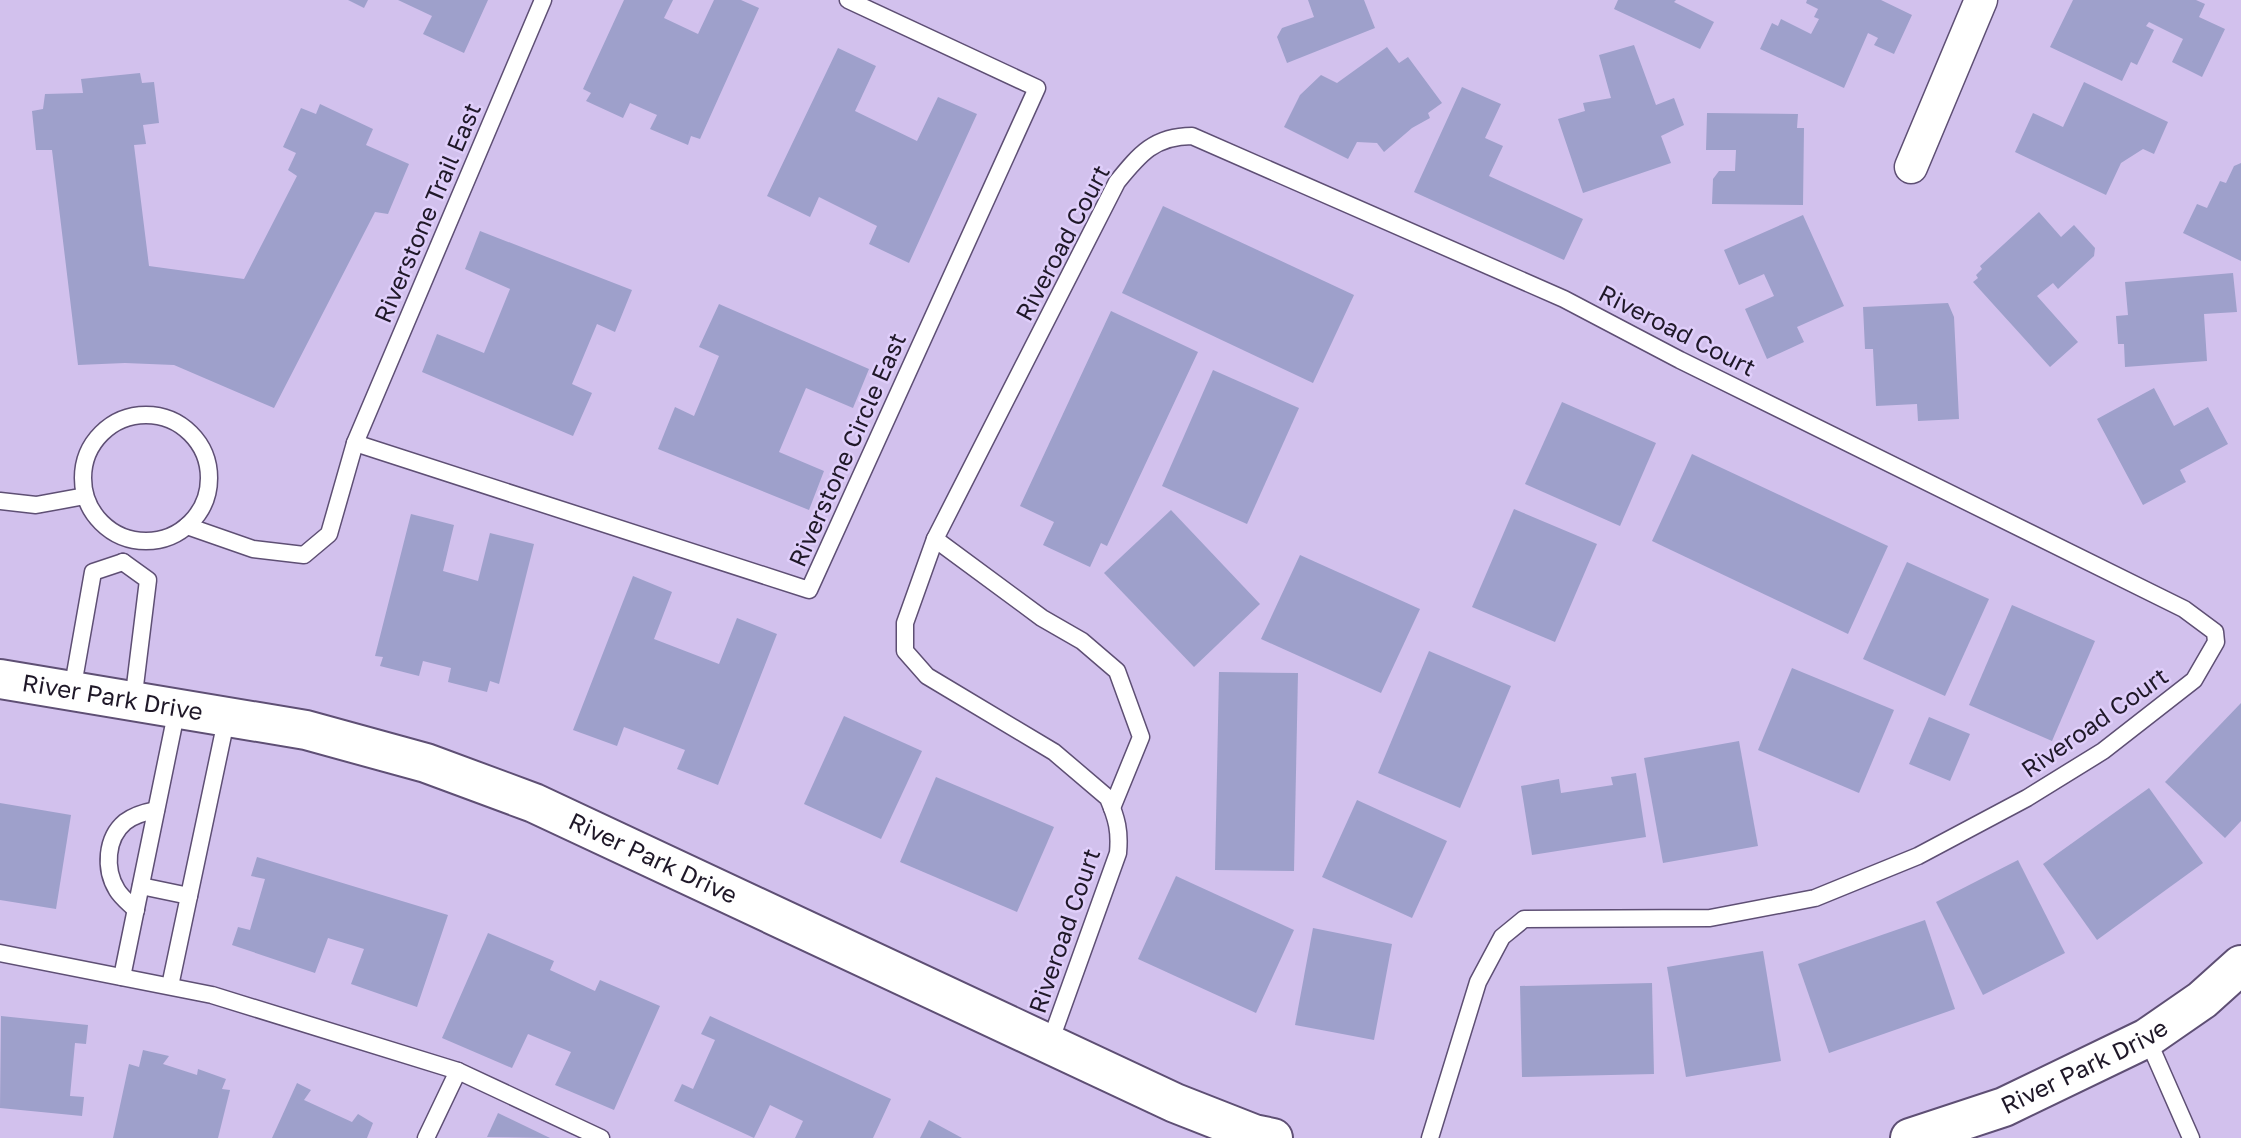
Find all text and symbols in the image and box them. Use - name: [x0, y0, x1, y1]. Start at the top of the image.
- street label: Riverstone Trail East: [367, 98, 486, 327]
- street label: Riveroad Court: [1008, 159, 1115, 325]
- street label: Riveroad Court: [1594, 278, 1761, 382]
- street label: Riverstone Circle East: [782, 328, 911, 571]
- street label: Riveroad Court: [2015, 661, 2173, 783]
- street label: River Park Drive: [20, 667, 205, 726]
- street label: River Park Drive: [565, 805, 742, 909]
- street label: Riveroad Court: [1022, 844, 1105, 1017]
- street label: River Park Drive: [1996, 1012, 2173, 1119]

